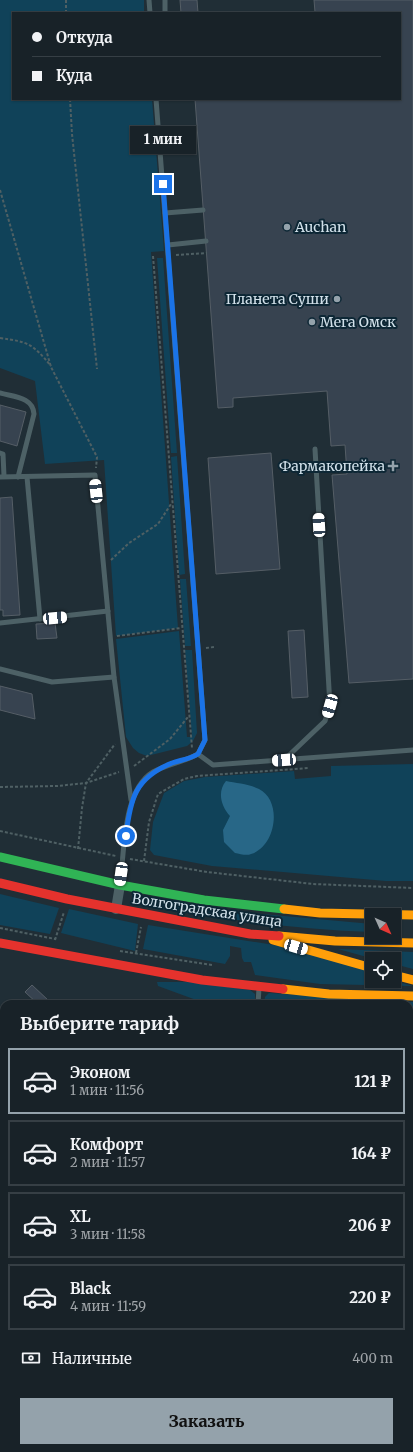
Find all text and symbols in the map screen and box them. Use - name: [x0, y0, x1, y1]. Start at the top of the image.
- text: Откуда: [56, 28, 113, 47]
- text: Куда: [56, 66, 92, 85]
- callout: 1 мин: [130, 126, 196, 154]
- text: 1 мин: [144, 131, 182, 148]
- route end: [154, 175, 172, 193]
- place label: Auchan: [294, 218, 346, 236]
- marker: Auchan: [282, 222, 292, 232]
- place label: Планета Суши: [226, 290, 329, 308]
- marker: Планета Суши: [332, 294, 342, 304]
- place label: Мега Омск: [320, 313, 396, 331]
- marker: Мега Омск: [307, 317, 317, 327]
- place label: Фармакопейка: [279, 457, 385, 475]
- marker: Фармакопейка: [388, 461, 398, 471]
- car: [89, 478, 103, 504]
- car: [312, 513, 326, 537]
- car: [43, 611, 67, 625]
- car: [321, 693, 339, 719]
- car: [272, 753, 296, 767]
- route start: [117, 827, 135, 845]
- car: [113, 861, 129, 887]
- street label: Волгоградская улица: [131, 889, 284, 931]
- north arrow: [365, 908, 401, 944]
- map controls: [365, 908, 401, 988]
- car: [283, 938, 309, 956]
- button: locate: [365, 952, 401, 988]
- text: Выберите тариф: [20, 1012, 179, 1035]
- icon: car: [22, 1063, 58, 1099]
- text: Эконом: [70, 1063, 130, 1082]
- text: 121 ₽: [354, 1072, 391, 1091]
- text: 1 мин · 11:56: [70, 1082, 144, 1099]
- icon: car: [22, 1135, 58, 1171]
- text: Комфорт: [70, 1135, 143, 1154]
- text: 164 ₽: [351, 1144, 391, 1163]
- text: 2 мин · 11:57: [70, 1154, 145, 1171]
- icon: car: [22, 1207, 58, 1243]
- text: XL: [70, 1207, 91, 1226]
- text: 206 ₽: [349, 1216, 391, 1235]
- text: 3 мин · 11:58: [70, 1226, 146, 1243]
- icon: car: [22, 1279, 58, 1315]
- text: Black: [70, 1279, 111, 1298]
- text: 220 ₽: [349, 1288, 391, 1307]
- text: 4 мин · 11:59: [70, 1298, 146, 1315]
- icon: cash: [20, 1347, 42, 1369]
- text: Наличные: [52, 1349, 132, 1368]
- text: 400 m: [352, 1350, 393, 1367]
- button: Заказать: [20, 1398, 393, 1444]

